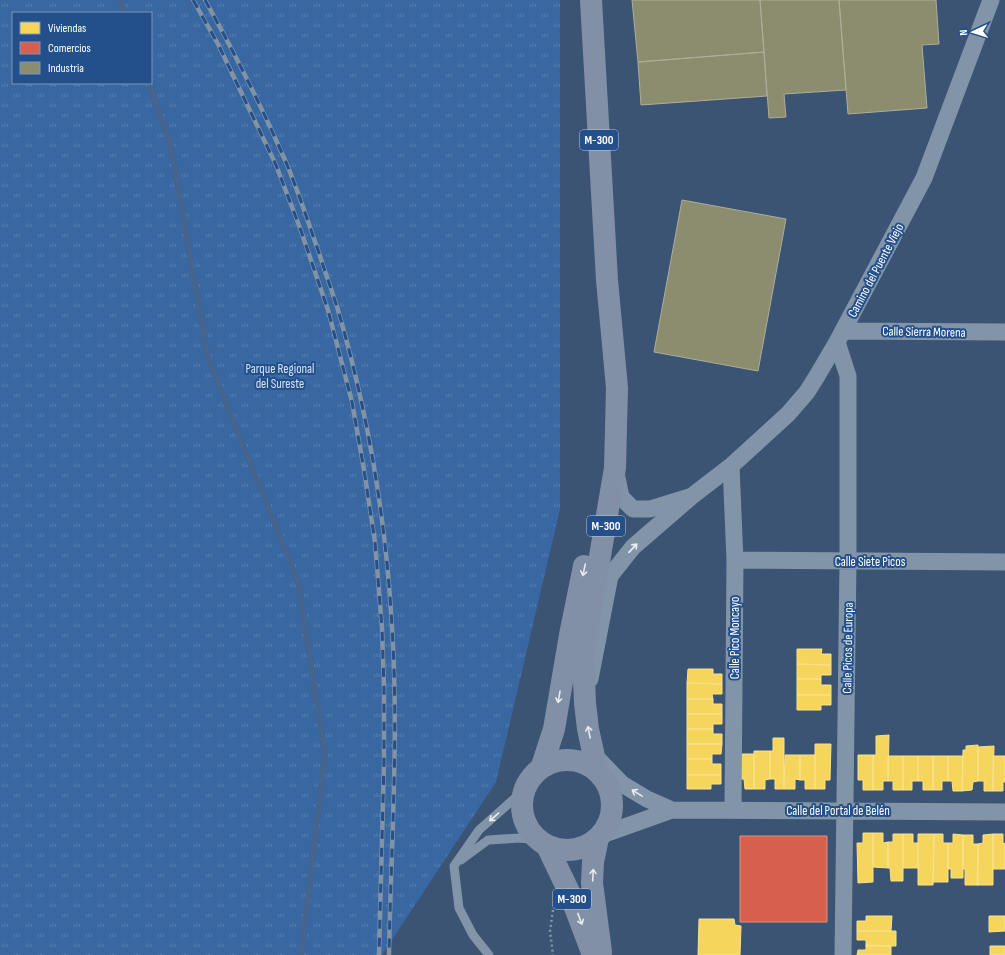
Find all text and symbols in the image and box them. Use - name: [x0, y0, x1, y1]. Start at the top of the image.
- legend: [12, 12, 152, 84]
- north arrow: [953, 12, 993, 52]
- text: Viviendas: [48, 21, 86, 36]
- text: N: [957, 29, 970, 36]
- text: Comercios: [48, 41, 91, 56]
- text: Industria: [48, 61, 84, 76]
- road number: M-300: [580, 130, 618, 150]
- street label: Camino del Puente Viejo: [844, 221, 907, 320]
- street label: Calle Sierra Morena: [882, 323, 966, 341]
- park label: Parque Regional del Sureste: [245, 361, 315, 392]
- road number: M-300: [587, 516, 625, 536]
- one-way arrow: [628, 543, 637, 554]
- street label: Calle Siete Picos: [835, 554, 906, 570]
- one-way arrow: [579, 563, 587, 576]
- street label: Calle Pico Moncayo: [727, 597, 743, 679]
- street label: Calle Picos de Europa: [839, 602, 857, 694]
- one-way arrow: [555, 691, 563, 704]
- one-way arrow: [585, 726, 593, 739]
- one-way arrow: [632, 789, 643, 797]
- street label: Calle del Portal de Belén: [786, 803, 890, 819]
- one-way arrow: [489, 812, 499, 822]
- one-way arrow: [589, 869, 596, 882]
- road number: M-300: [553, 889, 591, 909]
- one-way arrow: [577, 913, 585, 925]

